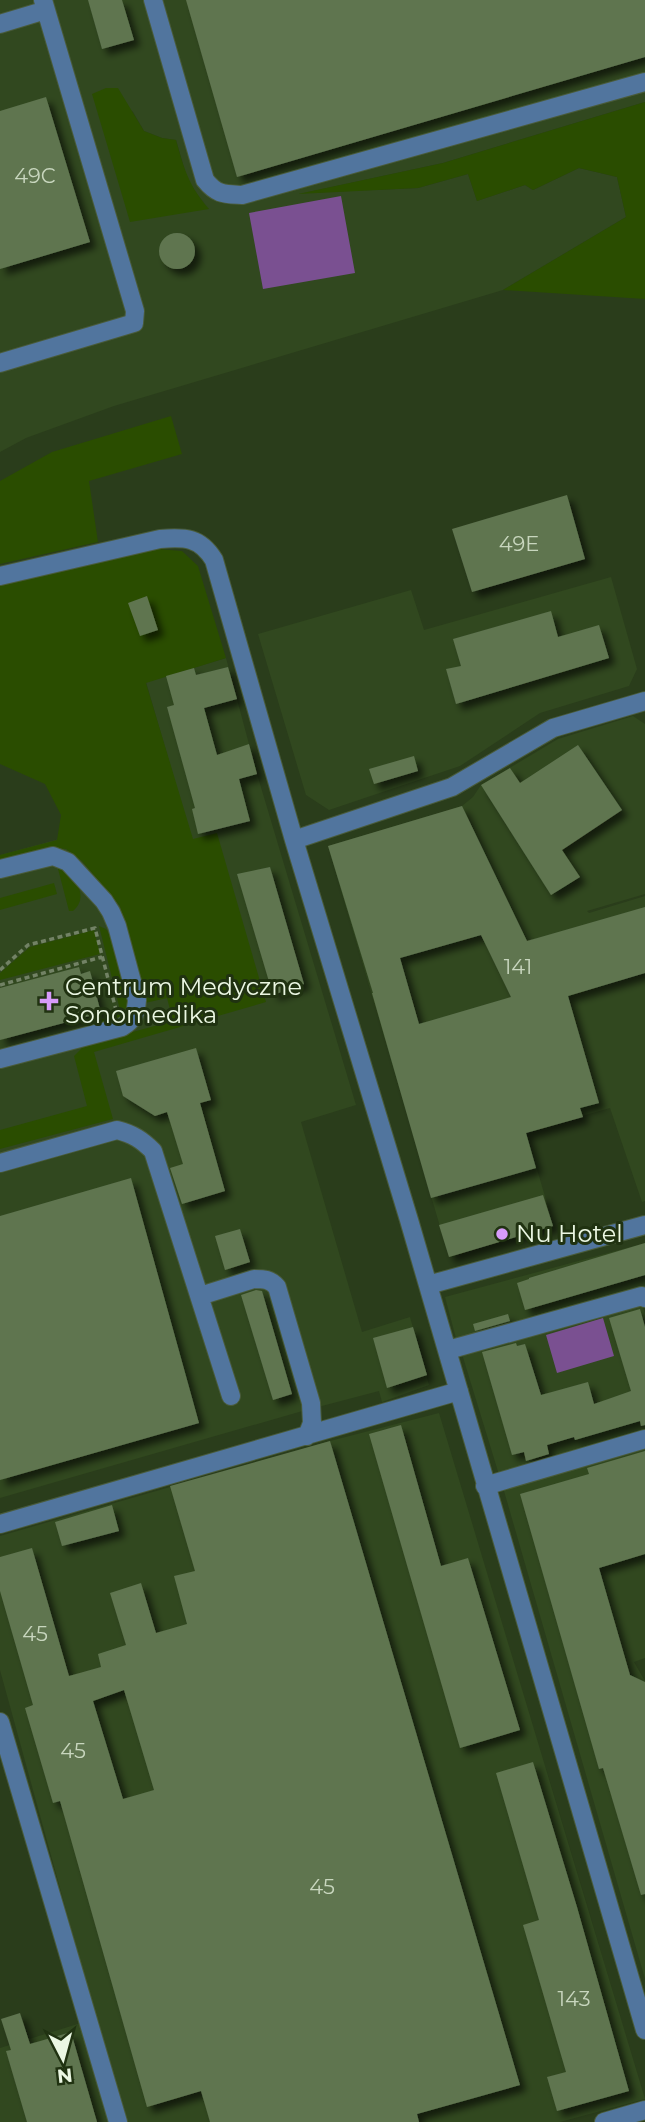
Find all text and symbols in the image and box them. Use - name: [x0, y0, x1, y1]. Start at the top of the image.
- house number: 49C: [14, 163, 56, 188]
- house number: 49E: [499, 531, 539, 556]
- house number: 141: [504, 954, 532, 979]
- place label: Centrum Medyczne Sonomedika: [65, 972, 302, 1029]
- marker: Centrum Medyczne Sonomedika: [39, 991, 59, 1011]
- place label: Nu Hotel: [516, 1219, 623, 1248]
- marker: Nu Hotel: [494, 1226, 510, 1242]
- house number: 45: [22, 1621, 48, 1646]
- house number: 45: [60, 1738, 86, 1763]
- house number: 45: [309, 1874, 335, 1899]
- house number: 143: [558, 1986, 591, 2011]
- north arrow: [28, 2024, 98, 2094]
- text: N: [56, 2063, 74, 2088]

